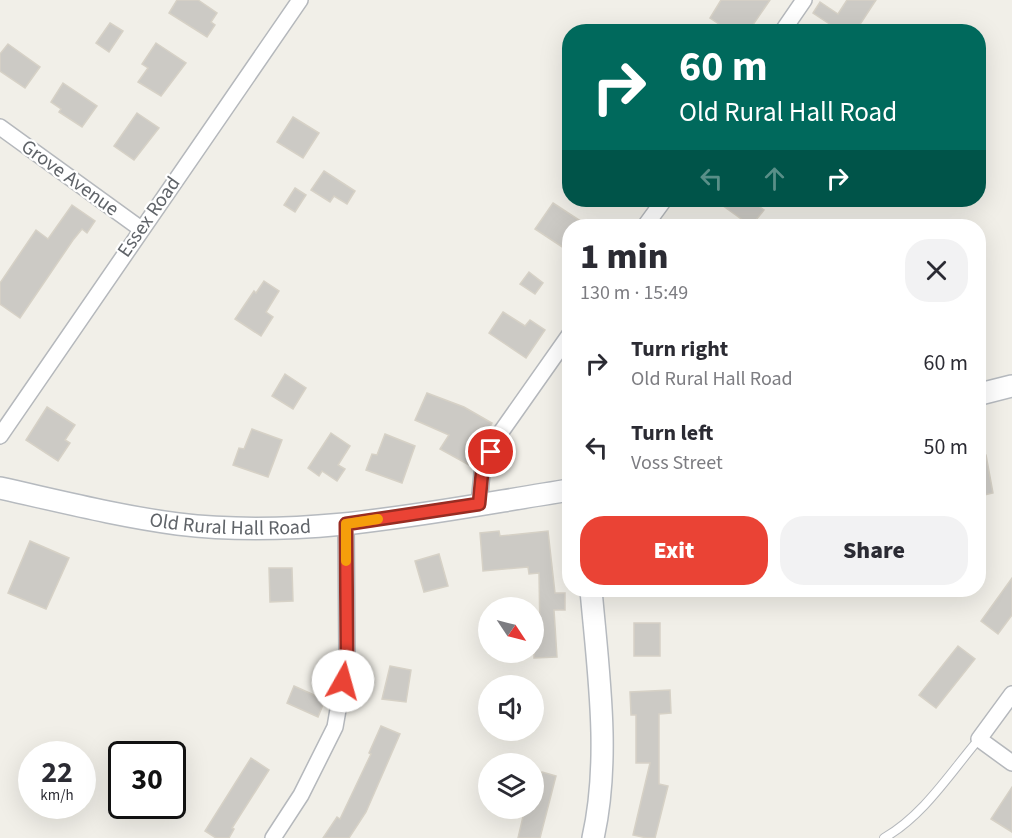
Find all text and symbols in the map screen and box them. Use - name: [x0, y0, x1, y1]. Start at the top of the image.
- text: 60 m: [679, 37, 768, 97]
- icon: right: [580, 48, 658, 126]
- text: Old Rural Hall Road: [679, 93, 897, 132]
- street label: Grove Avenue: [15, 133, 125, 223]
- icon: left: [695, 162, 728, 195]
- icon: ahead: [758, 162, 791, 195]
- icon: right: [821, 162, 854, 195]
- street label: Essex Road: [111, 171, 187, 263]
- text: 1 min: [580, 231, 668, 282]
- button: close: [905, 239, 968, 302]
- text: 130 m · 15:49: [580, 279, 688, 307]
- text: Turn right: [631, 333, 728, 365]
- icon: right: [580, 347, 613, 380]
- text: 60 m: [923, 347, 968, 379]
- text: Old Rural Hall Road: [631, 365, 793, 393]
- text: Turn left: [631, 417, 713, 449]
- pin: [465, 426, 516, 477]
- icon: left: [580, 431, 613, 464]
- text: 50 m: [923, 431, 968, 463]
- icon: arrive: [474, 435, 507, 468]
- text: Voss Street: [631, 449, 723, 477]
- street label: Old Rural Hall Road: [148, 506, 312, 543]
- button: Exit: [580, 516, 768, 585]
- button: Share: [780, 516, 968, 585]
- north arrow: [478, 597, 544, 663]
- map controls: [478, 597, 544, 819]
- position arrow: [311, 649, 375, 713]
- button: sound: [478, 675, 544, 741]
- speed limit sign: 30: [108, 741, 186, 819]
- text: 22: [41, 751, 73, 794]
- button: layers: [478, 753, 544, 819]
- text: km/h: [40, 785, 74, 806]

